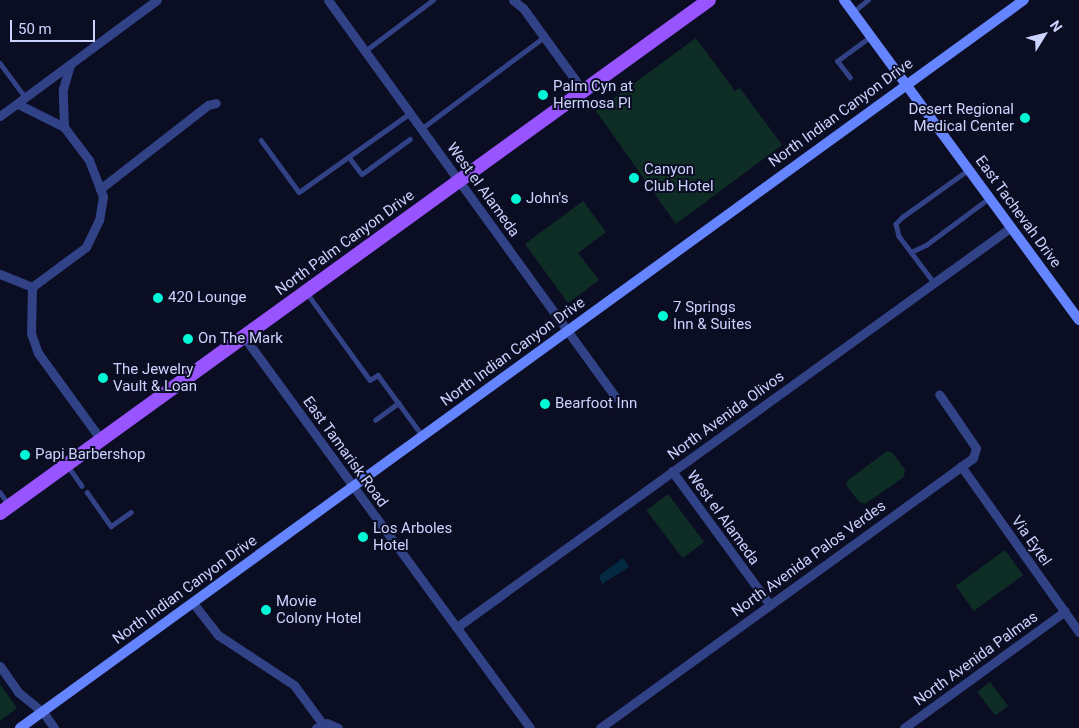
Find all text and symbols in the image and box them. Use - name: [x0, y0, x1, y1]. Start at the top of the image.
- scale bar: [12, 10, 98, 42]
- north arrow: [1019, 10, 1069, 60]
- text: N: [1047, 17, 1066, 35]
- text: 50 m: [18, 20, 52, 38]
- street label: North Indian Canyon Drive: [765, 55, 917, 171]
- place label: Palm Cyn at Hermosa Pl: [553, 77, 633, 112]
- marker: Palm Cyn at Hermosa Pl: [537, 89, 549, 101]
- place label: Desert Regional Medical Center: [909, 100, 1014, 135]
- marker: Desert Regional Medical Center: [1018, 111, 1032, 125]
- street label: West el Alameda: [443, 139, 523, 241]
- street label: East Tachevah Drive: [971, 152, 1065, 272]
- place label: Canyon Club Hotel: [644, 160, 714, 195]
- marker: Canyon Club Hotel: [628, 172, 640, 184]
- street label: North Palm Canyon Drive: [272, 187, 418, 299]
- place label: John's: [526, 190, 568, 208]
- marker: John's: [510, 193, 522, 205]
- place label: 420 Lounge: [168, 289, 247, 307]
- marker: 420 Lounge: [152, 292, 164, 304]
- street label: North Indian Canyon Drive: [437, 294, 589, 410]
- place label: 7 Springs Inn & Suites: [673, 298, 752, 333]
- marker: 7 Springs Inn & Suites: [657, 310, 669, 322]
- place label: On The Mark: [198, 330, 283, 348]
- marker: On The Mark: [182, 333, 194, 345]
- place label: The Jewelry Vault & Loan: [113, 360, 197, 395]
- street label: North Avenida Olivos: [664, 368, 788, 464]
- marker: The Jewelry Vault & Loan: [97, 372, 109, 384]
- street label: East Tamarisk Road: [299, 393, 391, 511]
- place label: Bearfoot Inn: [555, 395, 637, 413]
- marker: Bearfoot Inn: [539, 398, 551, 410]
- place label: Papi Barbershop: [35, 446, 145, 464]
- marker: Papi Barbershop: [19, 449, 31, 461]
- street label: West el Alameda: [683, 467, 763, 569]
- street label: North Avenida Palos Verdes: [729, 497, 889, 621]
- street label: Via Eytel: [1007, 512, 1055, 570]
- place label: Los Arboles Hotel: [373, 519, 452, 554]
- marker: Los Arboles Hotel: [357, 531, 369, 543]
- street label: North Indian Canyon Drive: [109, 532, 261, 648]
- place label: Movie Colony Hotel: [276, 592, 361, 627]
- marker: Movie Colony Hotel: [260, 604, 272, 616]
- street label: North Avenida Palmas: [911, 608, 1041, 710]

